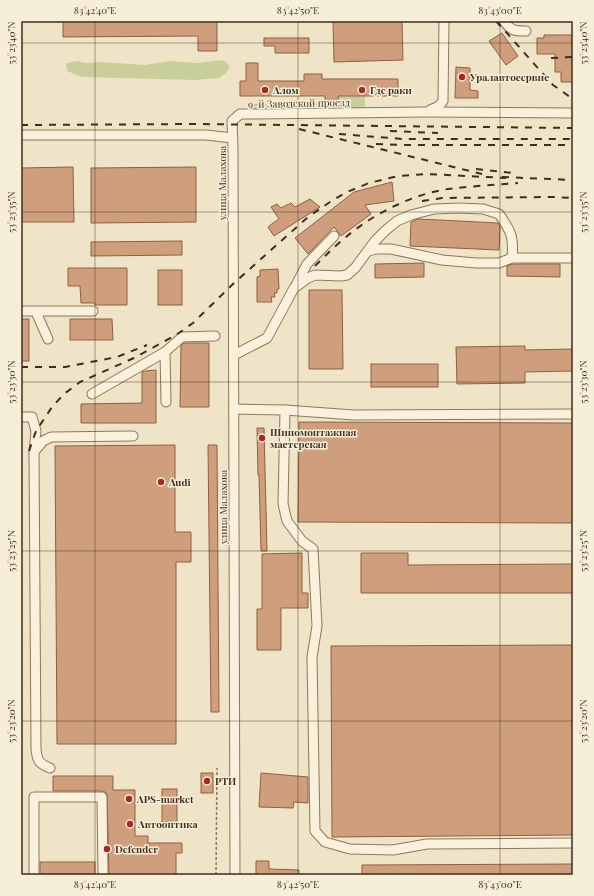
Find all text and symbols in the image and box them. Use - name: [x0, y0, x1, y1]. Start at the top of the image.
- text: 83°42'40"E: [74, 3, 116, 17]
- text: 83°42'50"E: [277, 3, 319, 17]
- text: 83°43'00"E: [478, 3, 522, 17]
- text: 53°23'40"N: [4, 22, 18, 64]
- text: 53°23'40"N: [576, 22, 590, 64]
- place label: Уралавтосервис: [469, 70, 549, 84]
- marker: Уралавтосервис: [457, 72, 467, 82]
- place label: Алом: [272, 83, 299, 97]
- place label: Где раки: [370, 83, 412, 97]
- marker: Алом: [260, 85, 270, 95]
- marker: Где раки: [357, 85, 367, 95]
- street label: 9-й Заводской проезд: [248, 95, 351, 111]
- street label: улица Малахова: [215, 146, 229, 221]
- text: 53°23'35"N: [4, 191, 18, 233]
- text: 53°23'35"N: [576, 191, 590, 233]
- text: 53°23'30"N: [4, 361, 18, 403]
- text: 53°23'30"N: [576, 361, 590, 403]
- place label: Шиномонтажная мастерская: [270, 425, 357, 451]
- marker: Шиномонтажная мастерская: [257, 433, 267, 443]
- street label: улица Малахова: [216, 470, 230, 545]
- place label: Audi: [168, 475, 191, 489]
- marker: Audi: [156, 477, 166, 487]
- text: 53°23'25"N: [4, 530, 18, 572]
- text: 53°23'25"N: [576, 530, 590, 572]
- text: 53°23'20"N: [4, 699, 18, 743]
- text: 53°23'20"N: [576, 699, 590, 743]
- place label: РТИ: [215, 774, 236, 788]
- marker: РТИ: [202, 776, 212, 786]
- place label: АPS-market: [136, 792, 194, 806]
- marker: АPS-market: [124, 794, 134, 804]
- place label: Автооптика: [137, 817, 198, 831]
- marker: Автооптика: [125, 819, 135, 829]
- place label: Defender: [115, 842, 158, 856]
- marker: Defender: [102, 844, 112, 854]
- text: 83°42'40"E: [74, 877, 116, 891]
- text: 83°42'50"E: [277, 877, 319, 891]
- text: 83°43'00"E: [478, 877, 522, 891]

